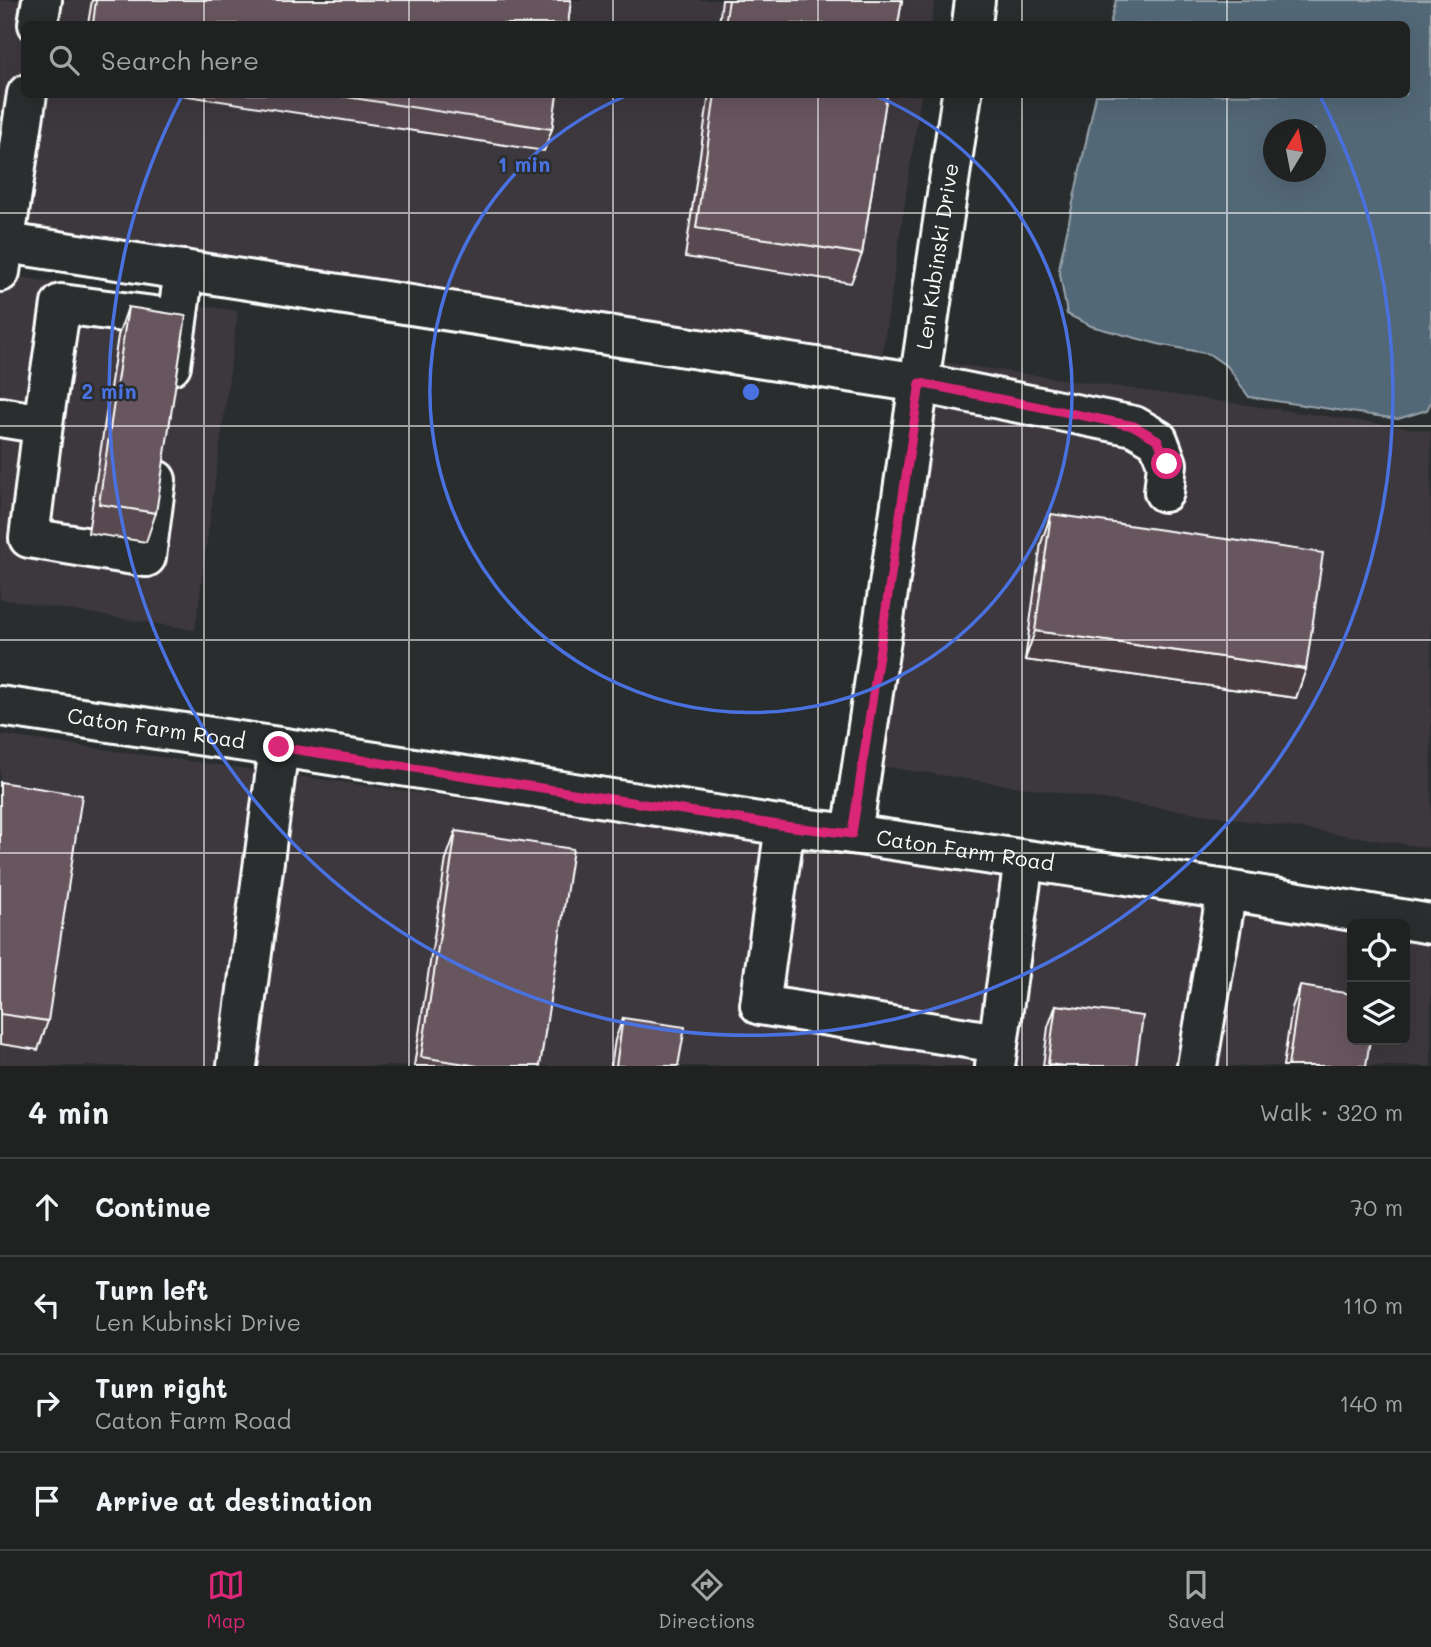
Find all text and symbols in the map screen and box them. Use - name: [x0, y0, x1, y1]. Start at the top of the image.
- search box: [21, 21, 1410, 98]
- icon: search: [45, 41, 83, 79]
- text: Search here: [101, 43, 259, 77]
- north arrow: [1263, 119, 1326, 182]
- text: 1 min: [498, 150, 550, 177]
- street label: Len Kubinski Drive: [909, 161, 964, 351]
- text: 2 min: [81, 377, 137, 404]
- centre of rings: [739, 380, 763, 404]
- route start: [1151, 448, 1182, 479]
- street label: Caton Farm Road: [66, 701, 247, 754]
- route end: [263, 731, 294, 762]
- street label: Caton Farm Road: [875, 823, 1056, 876]
- map controls: [1347, 919, 1410, 1045]
- button: locate: [1347, 919, 1410, 982]
- button: layers: [1347, 982, 1410, 1045]
- text: 4 min: [28, 1092, 109, 1132]
- text: Walk · 320 m: [1260, 1097, 1403, 1127]
- icon: ahead: [28, 1188, 66, 1226]
- text: Continue: [95, 1190, 211, 1224]
- text: 70 m: [1350, 1192, 1403, 1222]
- text: Turn left: [95, 1273, 208, 1307]
- icon: left: [28, 1286, 66, 1324]
- text: 110 m: [1343, 1290, 1403, 1320]
- text: Len Kubinski Drive: [95, 1307, 301, 1337]
- text: Turn right: [95, 1371, 228, 1405]
- icon: right: [28, 1384, 66, 1422]
- text: 140 m: [1339, 1388, 1403, 1418]
- text: Caton Farm Road: [95, 1405, 291, 1435]
- icon: arrive: [28, 1482, 66, 1520]
- text: Arrive at destination: [95, 1484, 372, 1518]
- tab: Map: [207, 1566, 245, 1633]
- tab: Directions: [658, 1566, 755, 1633]
- tab: Saved: [1168, 1566, 1224, 1633]

